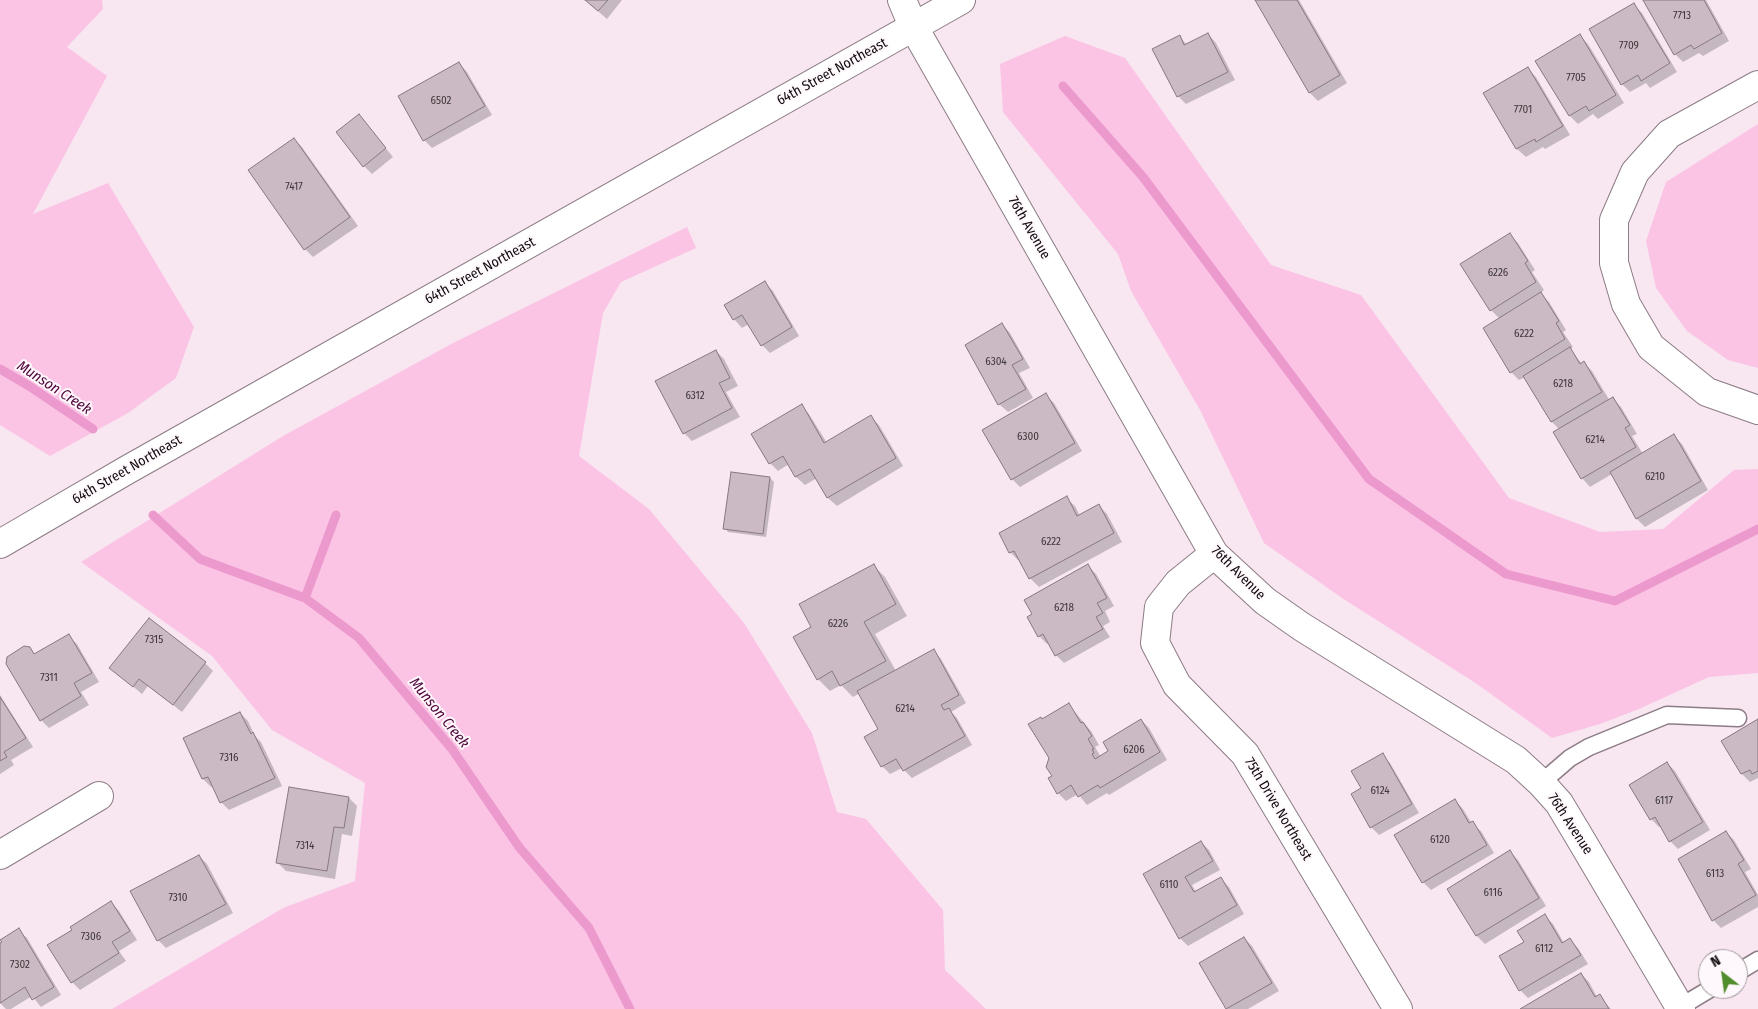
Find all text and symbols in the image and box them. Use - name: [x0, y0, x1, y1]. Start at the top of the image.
- house number: 7713: [1673, 9, 1691, 23]
- street label: 64th Street Northeast: [774, 35, 890, 109]
- house number: 7709: [1619, 39, 1639, 53]
- house number: 7705: [1566, 71, 1586, 85]
- house number: 6502: [431, 94, 451, 108]
- house number: 7701: [1514, 103, 1532, 117]
- house number: 7417: [285, 180, 303, 194]
- street label: 76th Avenue: [1004, 194, 1054, 262]
- street label: 64th Street Northeast: [422, 234, 538, 308]
- house number: 6226: [1488, 266, 1508, 280]
- house number: 6222: [1514, 327, 1534, 341]
- house number: 6304: [985, 355, 1007, 369]
- water label: Munson Creek: [13, 357, 95, 419]
- house number: 6218: [1553, 377, 1573, 391]
- house number: 6312: [685, 389, 705, 403]
- house number: 6300: [1017, 430, 1039, 444]
- street label: 64th Street Northeast: [69, 432, 185, 508]
- house number: 6214: [1585, 433, 1605, 447]
- house number: 6210: [1645, 470, 1665, 484]
- house number: 6222: [1041, 535, 1061, 549]
- street label: 76th Avenue: [1207, 542, 1269, 604]
- house number: 6218: [1054, 601, 1074, 615]
- house number: 6226: [828, 617, 848, 631]
- house number: 7315: [145, 633, 163, 647]
- house number: 7311: [40, 671, 58, 685]
- water label: Munson Creek: [405, 674, 473, 752]
- house number: 6214: [895, 702, 915, 716]
- house number: 6206: [1123, 743, 1145, 757]
- house number: 7316: [220, 751, 238, 765]
- street label: 75th Drive Northeast: [1241, 755, 1315, 863]
- house number: 6124: [1370, 784, 1390, 798]
- street label: 76th Avenue: [1544, 790, 1596, 858]
- house number: 6117: [1655, 794, 1673, 808]
- house number: 6120: [1430, 833, 1450, 847]
- house number: 7314: [296, 839, 314, 853]
- house number: 6113: [1706, 867, 1724, 881]
- house number: 6110: [1159, 878, 1179, 892]
- house number: 6116: [1484, 886, 1502, 900]
- house number: 7310: [168, 891, 188, 905]
- house number: 7306: [81, 930, 101, 944]
- house number: 6112: [1535, 942, 1553, 956]
- north arrow: [1698, 949, 1748, 999]
- text: N: [1708, 952, 1724, 971]
- house number: 7302: [10, 958, 30, 972]

